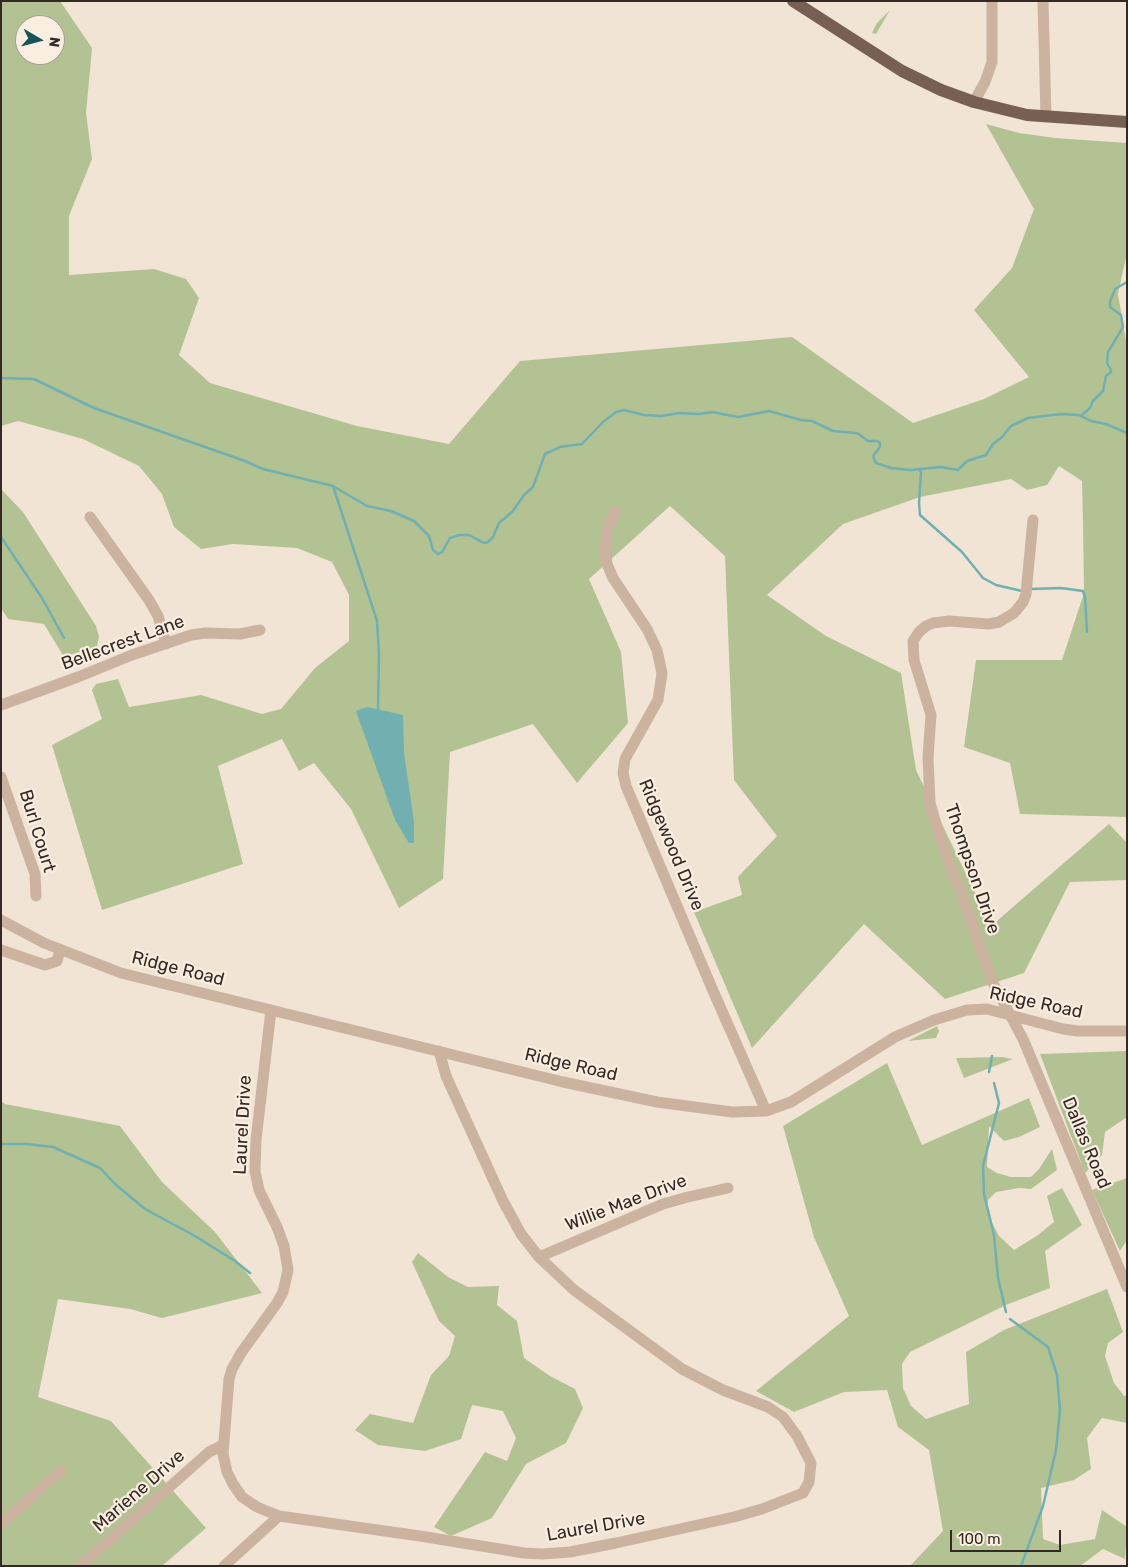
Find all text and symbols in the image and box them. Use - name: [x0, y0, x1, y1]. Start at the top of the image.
- north arrow: [15, 15, 65, 65]
- text: N: [45, 36, 63, 48]
- street label: Bellecrest Lane: [59, 611, 187, 675]
- street label: Ridgewood Drive: [634, 776, 708, 914]
- street label: Burl Court: [14, 787, 60, 875]
- street label: Thompson Drive: [940, 801, 1004, 937]
- street label: Ridge Road: [129, 947, 227, 991]
- street label: Ridge Road: [987, 983, 1085, 1023]
- street label: Ridge Road: [522, 1044, 620, 1086]
- street label: Laurel Drive: [230, 1075, 256, 1175]
- street label: Dallas Road: [1057, 1094, 1115, 1192]
- street label: Willie Mae Drive: [562, 1170, 690, 1236]
- street label: Mariene Drive: [89, 1445, 189, 1537]
- street label: Laurel Drive: [545, 1508, 647, 1546]
- scale bar: [953, 1520, 1064, 1552]
- text: 100 m: [958, 1530, 1000, 1548]

